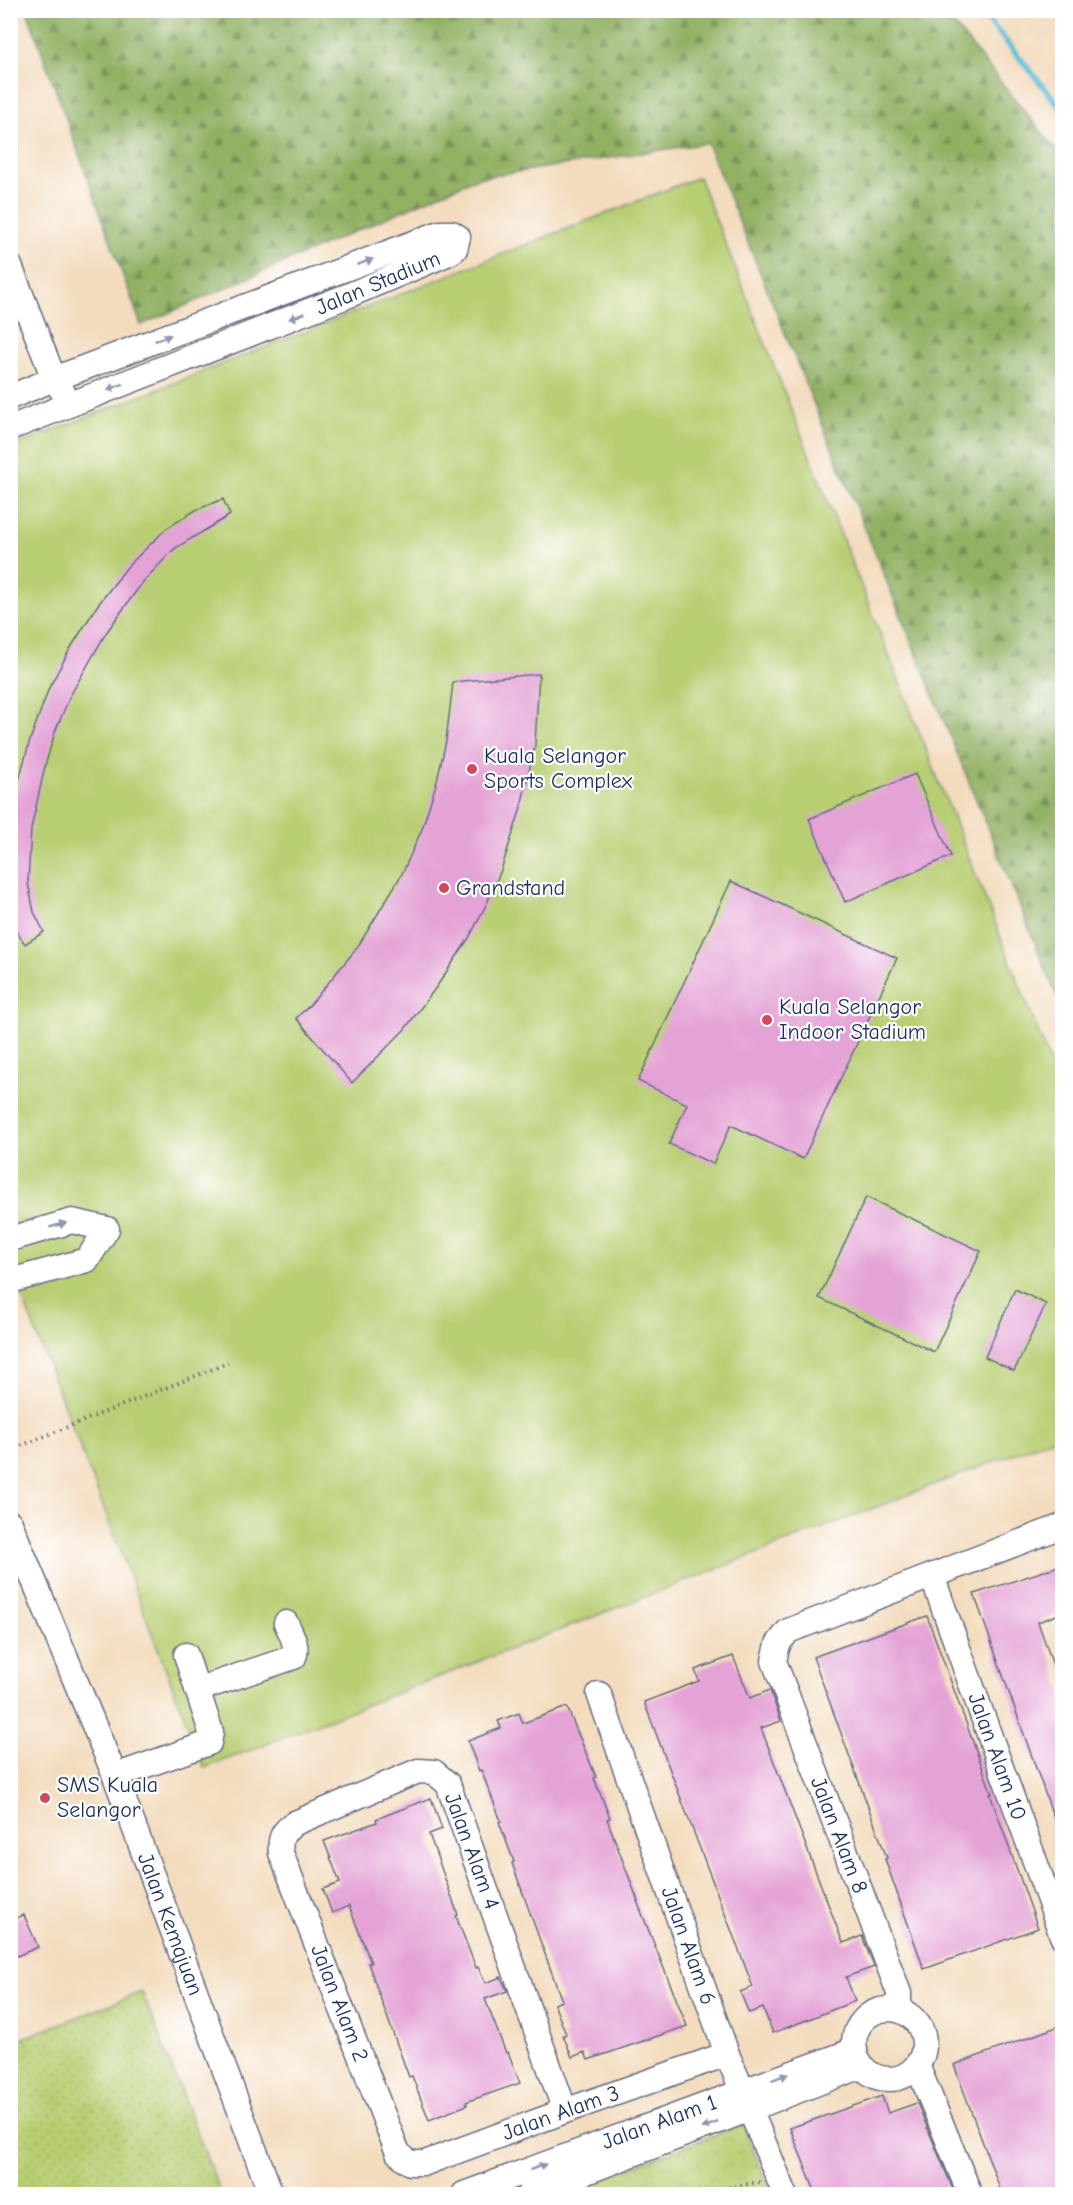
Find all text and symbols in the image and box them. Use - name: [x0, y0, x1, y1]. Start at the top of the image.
- street label: Jalan Stadium: [312, 245, 444, 321]
- one-way arrow: [356, 257, 374, 266]
- one-way arrow: [288, 312, 306, 321]
- one-way arrow: [154, 333, 172, 342]
- one-way arrow: [106, 382, 124, 392]
- place label: Kuala Selangor Sports Complex: [484, 743, 633, 794]
- marker: Kuala Selangor Sports Complex: [465, 762, 479, 776]
- place label: Grandstand: [456, 875, 565, 901]
- marker: Grandstand: [437, 881, 451, 895]
- place label: Kuala Selangor Indoor Stadium: [779, 994, 926, 1045]
- marker: Kuala Selangor Indoor Stadium: [760, 1013, 774, 1027]
- one-way arrow: [49, 1220, 67, 1229]
- street label: Jalan Alam 10: [962, 1689, 1032, 1824]
- place label: SMS Kuala Selangor: [57, 1772, 158, 1823]
- street label: Jalan Alam 8: [805, 1773, 873, 1897]
- street label: Jalan Alam 4: [439, 1789, 505, 1913]
- marker: SMS Kuala Selangor: [38, 1791, 52, 1805]
- street label: Jalan Kemajuan: [132, 1849, 209, 1999]
- street label: Jalan Alam 6: [655, 1883, 721, 2008]
- street label: Jalan Alam 2: [305, 1941, 374, 2065]
- one-way arrow: [772, 2072, 790, 2082]
- street label: Jalan Alam 3: [498, 2080, 623, 2146]
- street label: Jalan Alam 1: [598, 2089, 720, 2155]
- one-way arrow: [701, 2121, 719, 2130]
- one-way arrow: [530, 2162, 548, 2172]

